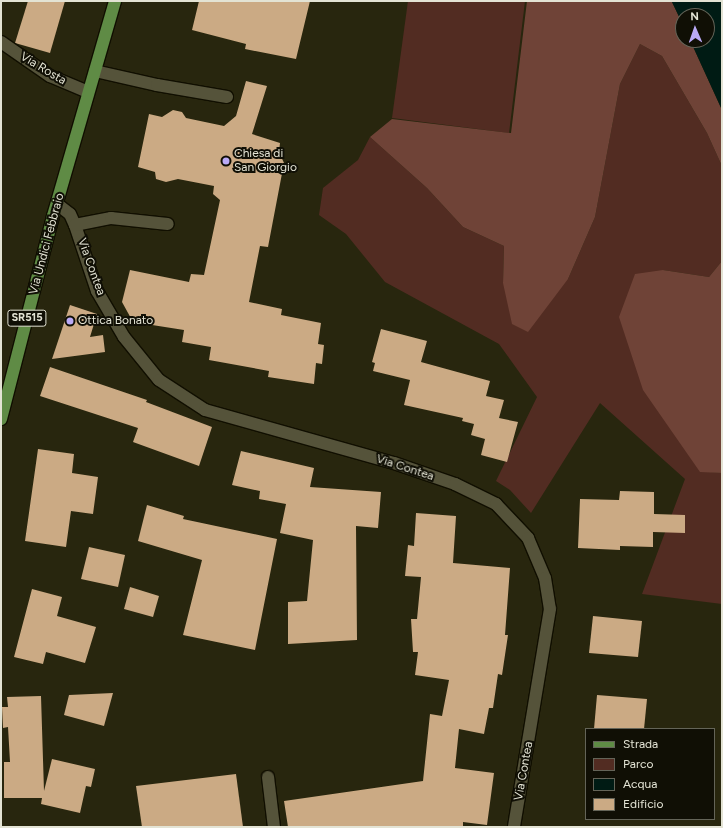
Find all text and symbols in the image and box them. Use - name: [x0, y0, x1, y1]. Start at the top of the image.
- north arrow: [675, 8, 715, 48]
- text: N: [690, 10, 699, 23]
- street label: Via Rosta: [17, 50, 69, 88]
- place label: Chiesa di San Giorgio: [234, 147, 297, 175]
- marker: Chiesa di San Giorgio: [221, 156, 231, 166]
- street label: Via Undici Febbraio: [27, 192, 67, 296]
- street label: Via Contea: [74, 237, 108, 297]
- road number: SR515: [7, 309, 47, 327]
- place label: Ottica Bonato: [78, 314, 153, 328]
- marker: Ottica Bonato: [65, 316, 75, 326]
- street label: Via Contea: [374, 452, 436, 484]
- legend: [585, 728, 715, 820]
- text: Strada: [623, 737, 658, 751]
- street label: Via Contea: [512, 740, 536, 802]
- text: Parco: [623, 757, 653, 771]
- text: Acqua: [623, 777, 657, 791]
- text: Edificio: [623, 797, 663, 811]

